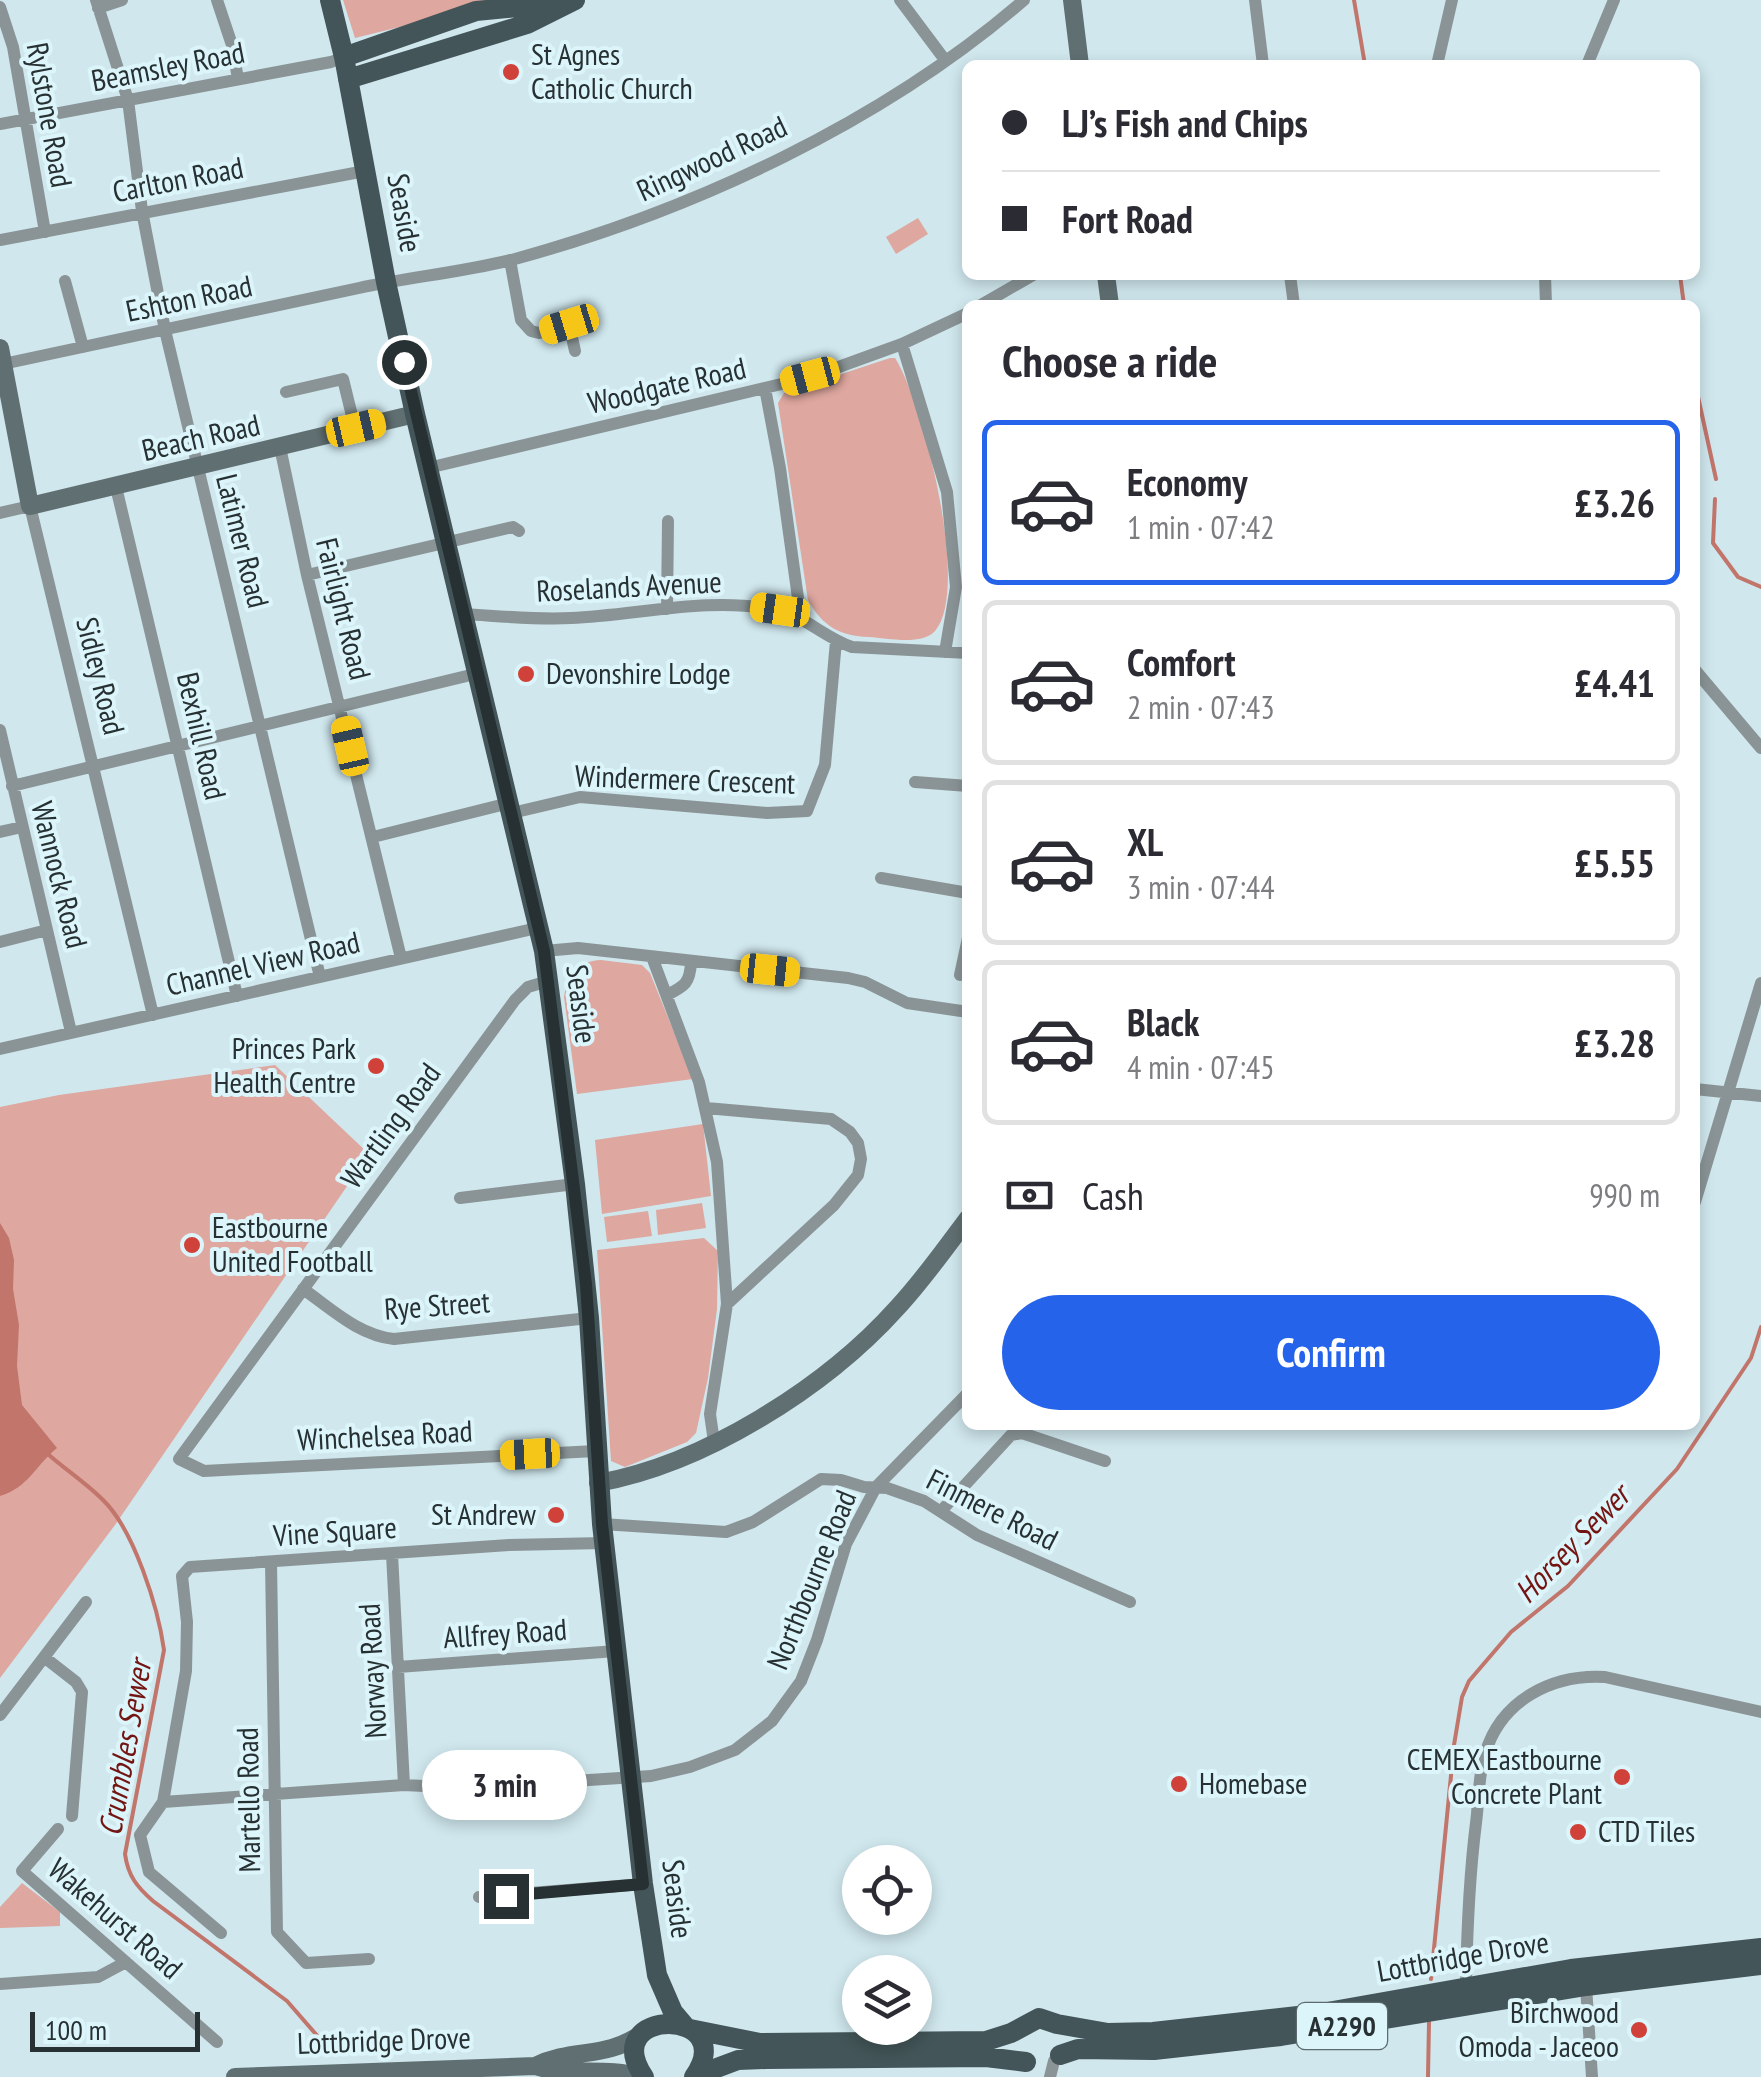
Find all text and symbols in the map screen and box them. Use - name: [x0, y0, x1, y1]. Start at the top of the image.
- street label: Beamsley Road: [88, 32, 248, 99]
- place label: St Agnes Catholic Church: [531, 34, 693, 107]
- street label: Rylstone Road: [19, 39, 82, 190]
- marker: St Agnes Catholic Church: [500, 61, 522, 83]
- text: LJ’s Fish and Chips: [1062, 98, 1308, 147]
- street label: Ringwood Road: [630, 106, 793, 209]
- street label: Carlton Road: [109, 147, 246, 210]
- street label: Seaside: [379, 170, 432, 255]
- text: Fort Road: [1062, 194, 1193, 243]
- street label: Eshton Road: [122, 265, 255, 330]
- car: [536, 301, 602, 347]
- text: Choose a ride: [1002, 331, 1217, 389]
- route start: [382, 340, 427, 385]
- street label: Woodgate Road: [584, 347, 749, 422]
- car: [777, 354, 843, 398]
- street label: Beach Road: [138, 404, 263, 469]
- car: [323, 407, 389, 449]
- text: Economy: [1127, 457, 1247, 506]
- icon: car: [1007, 458, 1097, 548]
- street label: Latimer Road: [208, 470, 279, 612]
- text: £3.26: [1574, 478, 1655, 527]
- text: 1 min · 07:42: [1127, 506, 1275, 548]
- street label: Fairlight Road: [308, 534, 381, 683]
- street label: Roselands Avenue: [535, 561, 723, 610]
- car: [748, 591, 812, 629]
- street label: Sidley Road: [68, 613, 135, 738]
- text: Comfort: [1127, 637, 1236, 686]
- icon: car: [1007, 638, 1097, 728]
- place label: Devonshire Lodge: [546, 653, 731, 692]
- text: £4.41: [1574, 658, 1655, 707]
- marker: Devonshire Lodge: [515, 663, 537, 685]
- street label: Bexhill Road: [169, 668, 236, 803]
- text: 2 min · 07:43: [1127, 686, 1275, 728]
- car: [329, 713, 371, 779]
- street label: Windermere Crescent: [574, 755, 797, 802]
- street label: Wannock Road: [23, 797, 97, 952]
- text: XL: [1127, 817, 1163, 866]
- icon: car: [1007, 818, 1097, 908]
- text: £5.55: [1574, 838, 1655, 887]
- text: 3 min · 07:44: [1127, 866, 1275, 908]
- street label: Channel View Road: [162, 921, 363, 1004]
- car: [739, 952, 801, 988]
- street label: Seaside: [558, 962, 607, 1046]
- text: Black: [1127, 997, 1200, 1046]
- icon: car: [1007, 998, 1097, 1088]
- text: £3.28: [1574, 1018, 1655, 1067]
- place label: Princes Park Health Centre: [213, 1028, 356, 1101]
- text: 4 min · 07:45: [1127, 1046, 1275, 1088]
- street label: Wartling Road: [331, 1055, 448, 1195]
- marker: Princes Park Health Centre: [365, 1055, 387, 1077]
- icon: cash: [1002, 1168, 1057, 1223]
- text: Cash: [1082, 1171, 1144, 1220]
- text: 990 m: [1589, 1174, 1660, 1216]
- place label: Eastbourne United Football: [212, 1207, 373, 1280]
- marker: Eastbourne United Football: [181, 1234, 203, 1256]
- street label: Rye Street: [383, 1281, 492, 1328]
- button: Confirm: [1002, 1295, 1660, 1410]
- street label: Winchelsea Road: [296, 1410, 473, 1459]
- car: [499, 1437, 561, 1471]
- street label: Finmere Road: [921, 1459, 1065, 1558]
- water label: Horsey Sewer: [1505, 1472, 1641, 1611]
- street label: Northbourne Road: [757, 1484, 864, 1675]
- place label: St Andrew: [431, 1494, 536, 1533]
- marker: St Andrew: [545, 1504, 567, 1526]
- street label: Vine Square: [271, 1507, 398, 1554]
- street label: Norway Road: [348, 1603, 395, 1739]
- street label: Allfrey Road: [442, 1609, 568, 1656]
- water label: Crumbles Sewer: [88, 1653, 161, 1839]
- street label: Martello Road: [227, 1727, 268, 1873]
- place label: CEMEX Eastbourne Concrete Plant: [1407, 1739, 1603, 1812]
- callout: 3 min: [424, 1751, 588, 1821]
- place label: Homebase: [1199, 1763, 1308, 1802]
- text: 3 min: [472, 1764, 537, 1806]
- marker: CEMEX Eastbourne Concrete Plant: [1611, 1766, 1633, 1788]
- marker: Homebase: [1168, 1773, 1190, 1795]
- place label: CTD Tiles: [1598, 1811, 1695, 1850]
- marker: CTD Tiles: [1567, 1821, 1589, 1843]
- map controls: [842, 1845, 932, 2045]
- button: locate: [842, 1845, 932, 1935]
- street label: Wakehurst Road: [41, 1849, 191, 1987]
- street label: Seaside: [654, 1857, 703, 1941]
- route end: [484, 1874, 529, 1919]
- street label: Lottbridge Drove: [1374, 1921, 1552, 1990]
- button: layers: [842, 1955, 932, 2045]
- place label: Birchwood Omoda - Jaceoo: [1458, 1992, 1619, 2065]
- road number: A2290: [1297, 2003, 1387, 2049]
- scale bar: [30, 2007, 200, 2052]
- text: 100 m: [45, 2011, 107, 2048]
- street label: Lottbridge Drove: [296, 2017, 471, 2062]
- marker: Birchwood Omoda - Jaceoo: [1628, 2019, 1650, 2041]

